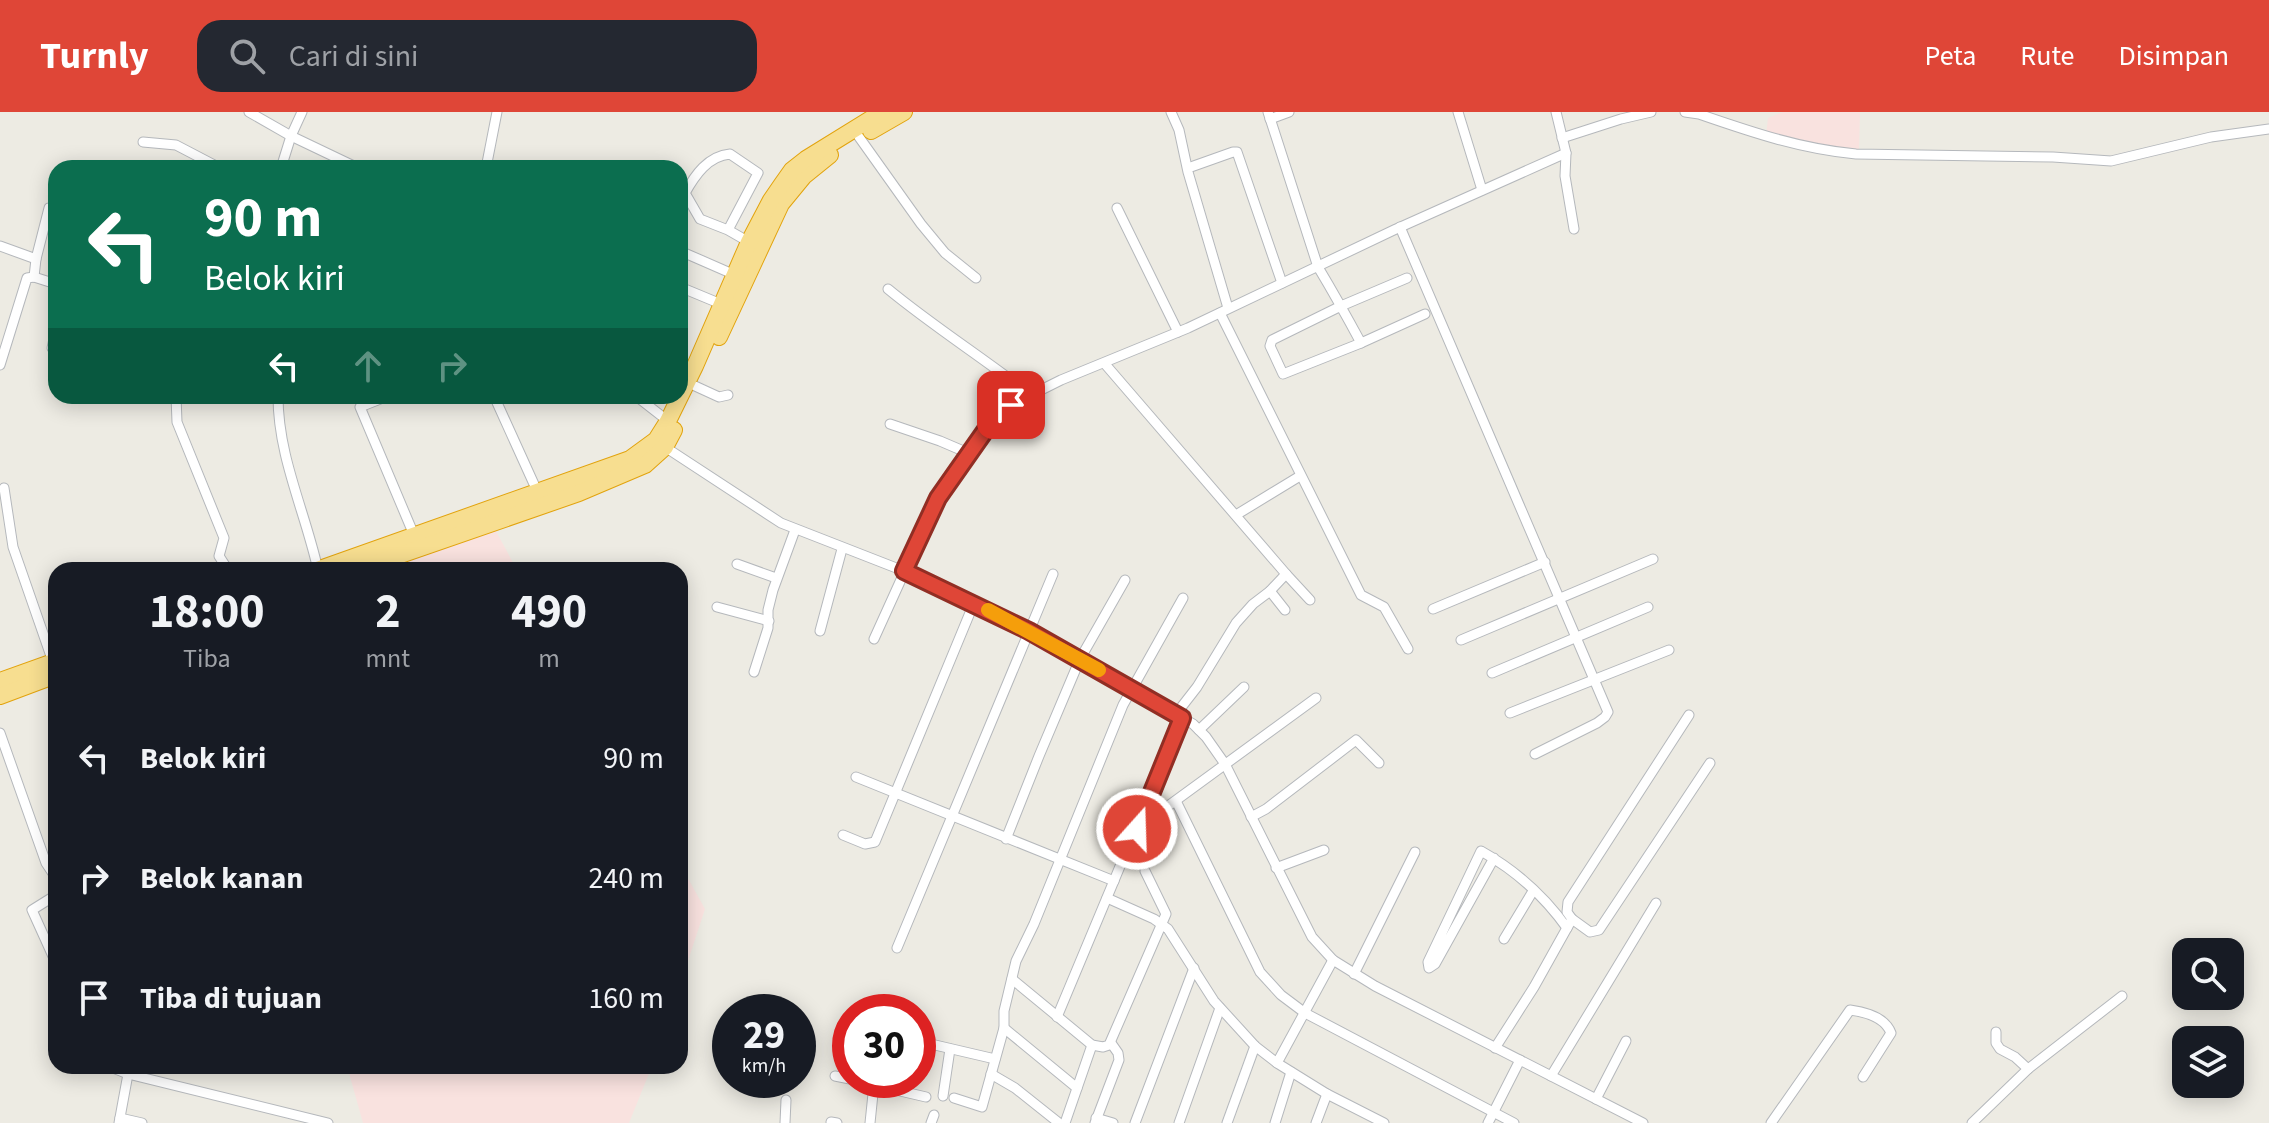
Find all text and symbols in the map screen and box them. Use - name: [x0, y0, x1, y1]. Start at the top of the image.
- search box: [197, 20, 757, 92]
- text: Turnly: [40, 29, 149, 83]
- icon: search: [225, 34, 269, 78]
- text: Cari di sini: [289, 35, 418, 78]
- text: Peta: [1925, 36, 1976, 76]
- text: Rute: [2020, 36, 2074, 76]
- text: Disimpan: [2118, 36, 2229, 76]
- text: 90 m: [204, 179, 322, 258]
- icon: left: [72, 192, 176, 296]
- text: Belok kiri: [204, 253, 345, 304]
- icon: left: [262, 344, 306, 388]
- icon: ahead: [346, 344, 390, 388]
- icon: right: [430, 344, 474, 388]
- pin: [977, 371, 1045, 439]
- icon: arrive: [989, 383, 1033, 427]
- text: 18:00: [149, 578, 265, 646]
- text: 2: [375, 578, 401, 646]
- text: 490: [511, 578, 587, 646]
- text: Tiba: [183, 640, 231, 677]
- text: mnt: [366, 640, 410, 677]
- text: m: [538, 640, 560, 677]
- icon: left: [72, 736, 116, 780]
- text: Belok kiri: [140, 737, 266, 780]
- text: 90 m: [603, 737, 664, 780]
- position arrow: [1095, 787, 1179, 871]
- icon: right: [72, 856, 116, 900]
- text: Belok kanan: [140, 857, 303, 900]
- text: 240 m: [588, 857, 664, 900]
- map controls: [2172, 938, 2244, 1098]
- button: search: [2172, 938, 2244, 1010]
- icon: arrive: [72, 976, 116, 1020]
- text: Tiba di tujuan: [140, 977, 322, 1020]
- text: 160 m: [588, 977, 664, 1020]
- speed limit sign: 30: [832, 994, 936, 1098]
- text: 29: [743, 1007, 785, 1064]
- button: layers: [2172, 1026, 2244, 1098]
- text: km/h: [742, 1052, 786, 1080]

